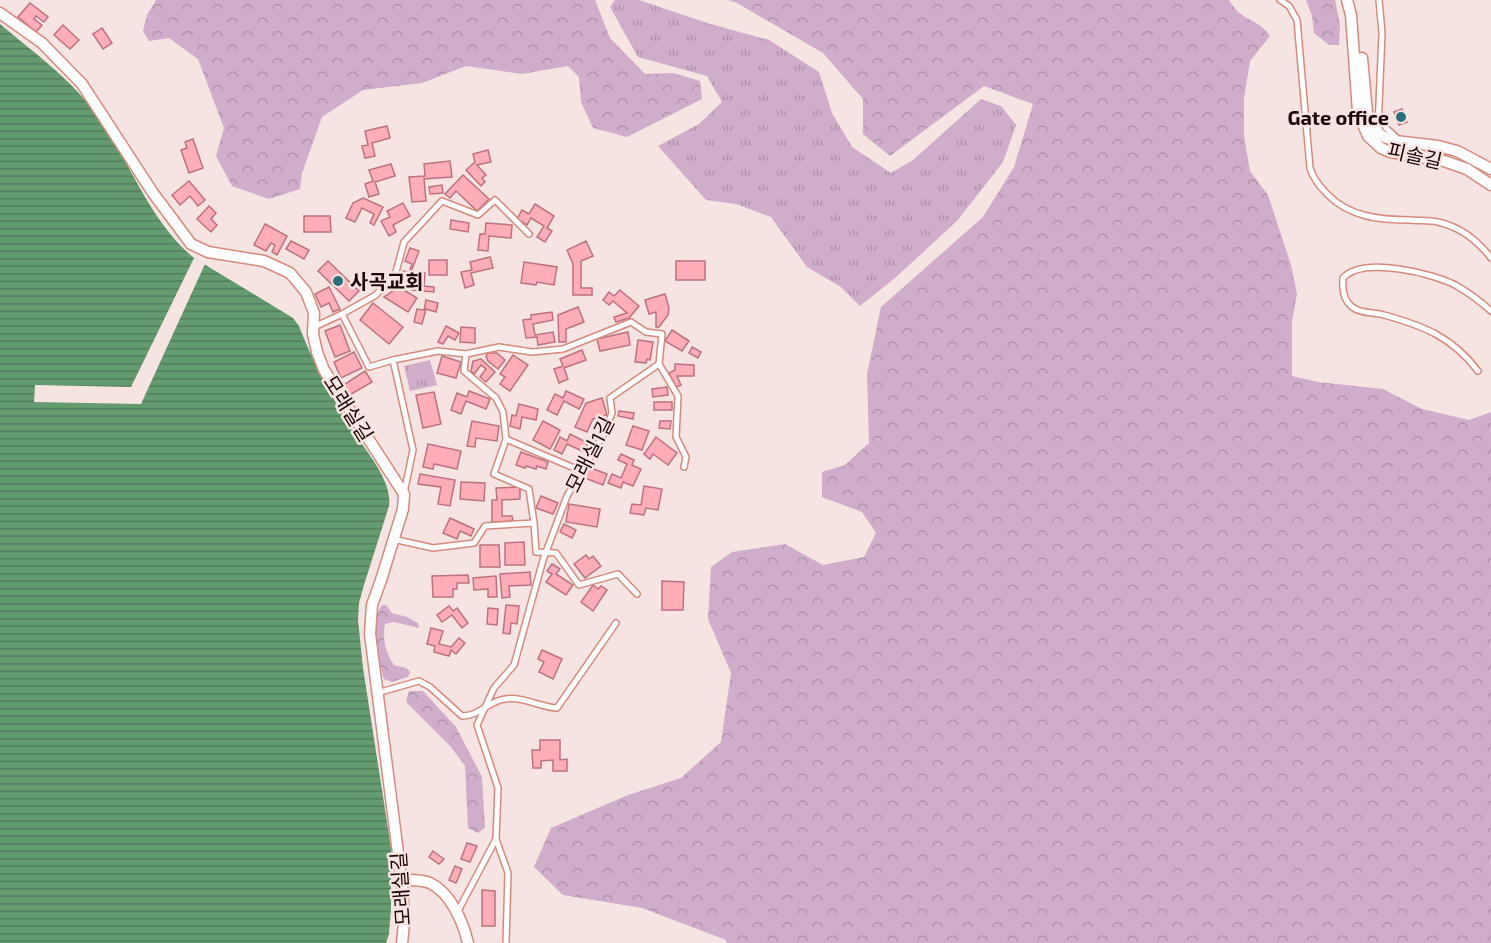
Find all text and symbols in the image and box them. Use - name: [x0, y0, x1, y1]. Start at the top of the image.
- place label: Gate office: [1287, 105, 1389, 129]
- marker: Gate office: [1394, 110, 1408, 124]
- street label: 피솔길: [1385, 137, 1445, 173]
- place label: 사곡교회: [350, 269, 424, 293]
- marker: 사곡교회: [331, 274, 345, 288]
- street label: 모래실길: [319, 370, 379, 446]
- street label: 모래실1길: [560, 412, 618, 496]
- street label: 모래실길: [385, 851, 415, 927]

